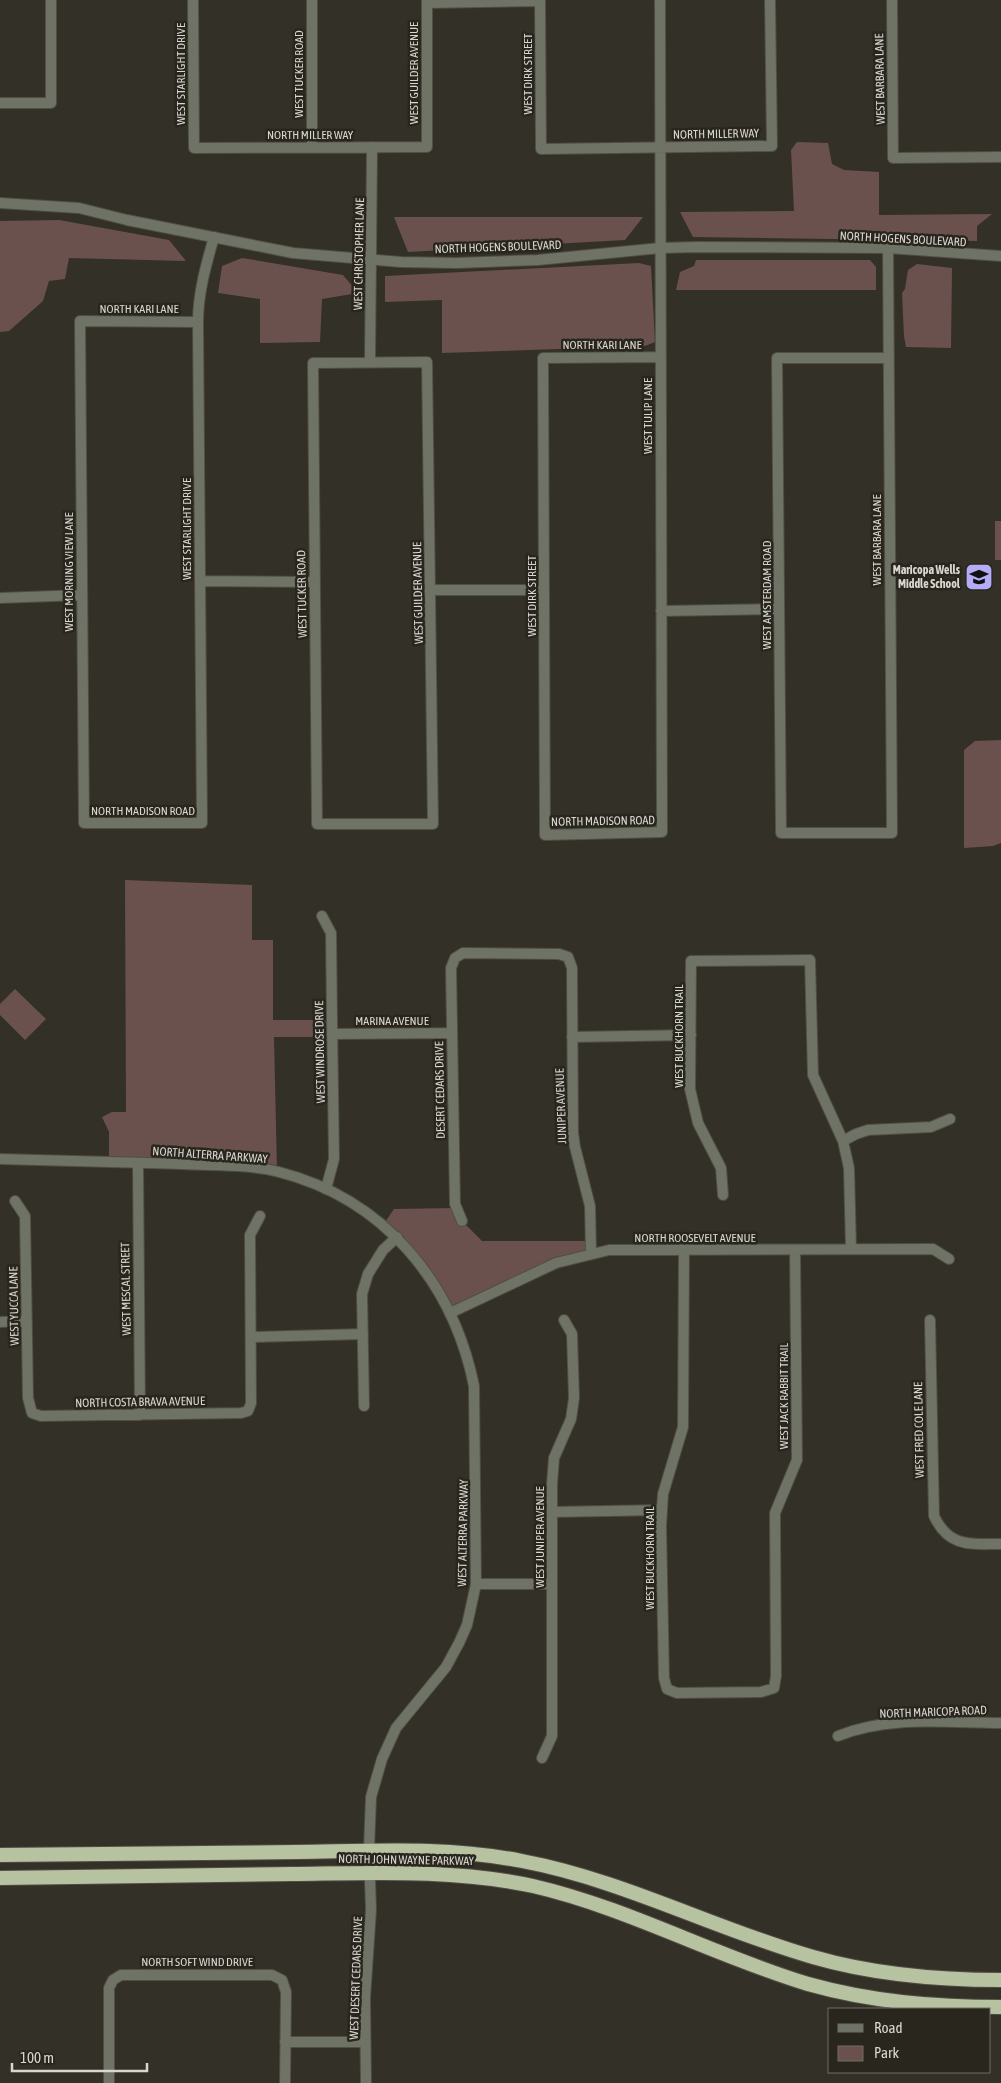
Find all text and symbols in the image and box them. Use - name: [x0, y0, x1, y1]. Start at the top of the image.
- street label: WEST GUILDER AVENUE: [407, 22, 421, 124]
- street label: WEST STARLIGHT DRIVE: [174, 23, 188, 125]
- street label: WEST TUCKER ROAD: [292, 30, 306, 118]
- street label: WEST DIRK STREET: [521, 33, 535, 114]
- street label: WEST BARBARA LANE: [872, 33, 888, 125]
- street label: NORTH MILLER WAY: [673, 126, 760, 142]
- street label: NORTH MILLER WAY: [267, 128, 354, 142]
- street label: WEST CHRISTOPHER LANE: [351, 198, 367, 310]
- street label: NORTH HOGENS BOULEVARD: [839, 229, 967, 249]
- street label: NORTH HOGENS BOULEVARD: [434, 238, 562, 256]
- street label: NORTH KARI LANE: [99, 302, 179, 316]
- street label: NORTH KARI LANE: [562, 338, 642, 352]
- street label: WEST TULIP LANE: [641, 378, 655, 454]
- street label: WEST STARLIGHT DRIVE: [180, 478, 194, 580]
- street label: WEST BARBARA LANE: [870, 494, 884, 586]
- street label: WEST MORNING VIEW LANE: [62, 512, 76, 632]
- street label: WEST AMSTERDAM ROAD: [760, 540, 774, 649]
- street label: WEST GUILDER AVENUE: [410, 542, 426, 644]
- street label: WEST TUCKER ROAD: [294, 550, 310, 638]
- street label: WEST DIRK STREET: [525, 555, 539, 636]
- school or university icon: Maricopa Wells Middle School: [964, 562, 994, 592]
- place label: Maricopa Wells Middle School: [893, 563, 961, 591]
- street label: NORTH MADISON ROAD: [91, 804, 195, 818]
- street label: NORTH MADISON ROAD: [551, 813, 655, 829]
- street label: WEST BUCKHORN TRAIL: [672, 984, 686, 1088]
- street label: WEST WINDROSE DRIVE: [312, 1000, 328, 1104]
- street label: MARINA AVENUE: [355, 1014, 429, 1028]
- street label: DESERT CEDARS DRIVE: [432, 1041, 448, 1139]
- street label: JUNIPER AVENUE: [553, 1068, 569, 1144]
- street label: NORTH ALTERRA PARKWAY: [152, 1144, 269, 1166]
- street label: NORTH ROOSEVELT AVENUE: [634, 1231, 756, 1245]
- street label: WEST MESCAL STREET: [118, 1241, 134, 1336]
- street label: WEST YUCCA LANE: [6, 1266, 22, 1346]
- street label: WEST JACK RABBIT TRAIL: [777, 1342, 791, 1449]
- street label: WEST FRED COLE LANE: [911, 1382, 927, 1478]
- street label: NORTH COSTA BRAVA AVENUE: [75, 1394, 205, 1410]
- street label: WEST ALTERRA PARKWAY: [455, 1479, 471, 1587]
- street label: WEST JUNIPER AVENUE: [533, 1486, 547, 1588]
- street label: WEST BUCKHORN TRAIL: [643, 1506, 657, 1610]
- street label: NORTH MARICOPA ROAD: [879, 1703, 987, 1721]
- street label: NORTH JOHN WAYNE PARKWAY: [338, 1852, 475, 1868]
- street label: WEST DESERT CEDARS DRIVE: [347, 1916, 365, 2040]
- street label: NORTH SOFT WIND DRIVE: [141, 1955, 253, 1969]
- legend: [828, 2008, 991, 2073]
- text: Road: [874, 2019, 903, 2036]
- scale bar: [12, 2040, 148, 2072]
- text: Park: [874, 2044, 899, 2061]
- text: 100 m: [20, 2049, 54, 2066]

